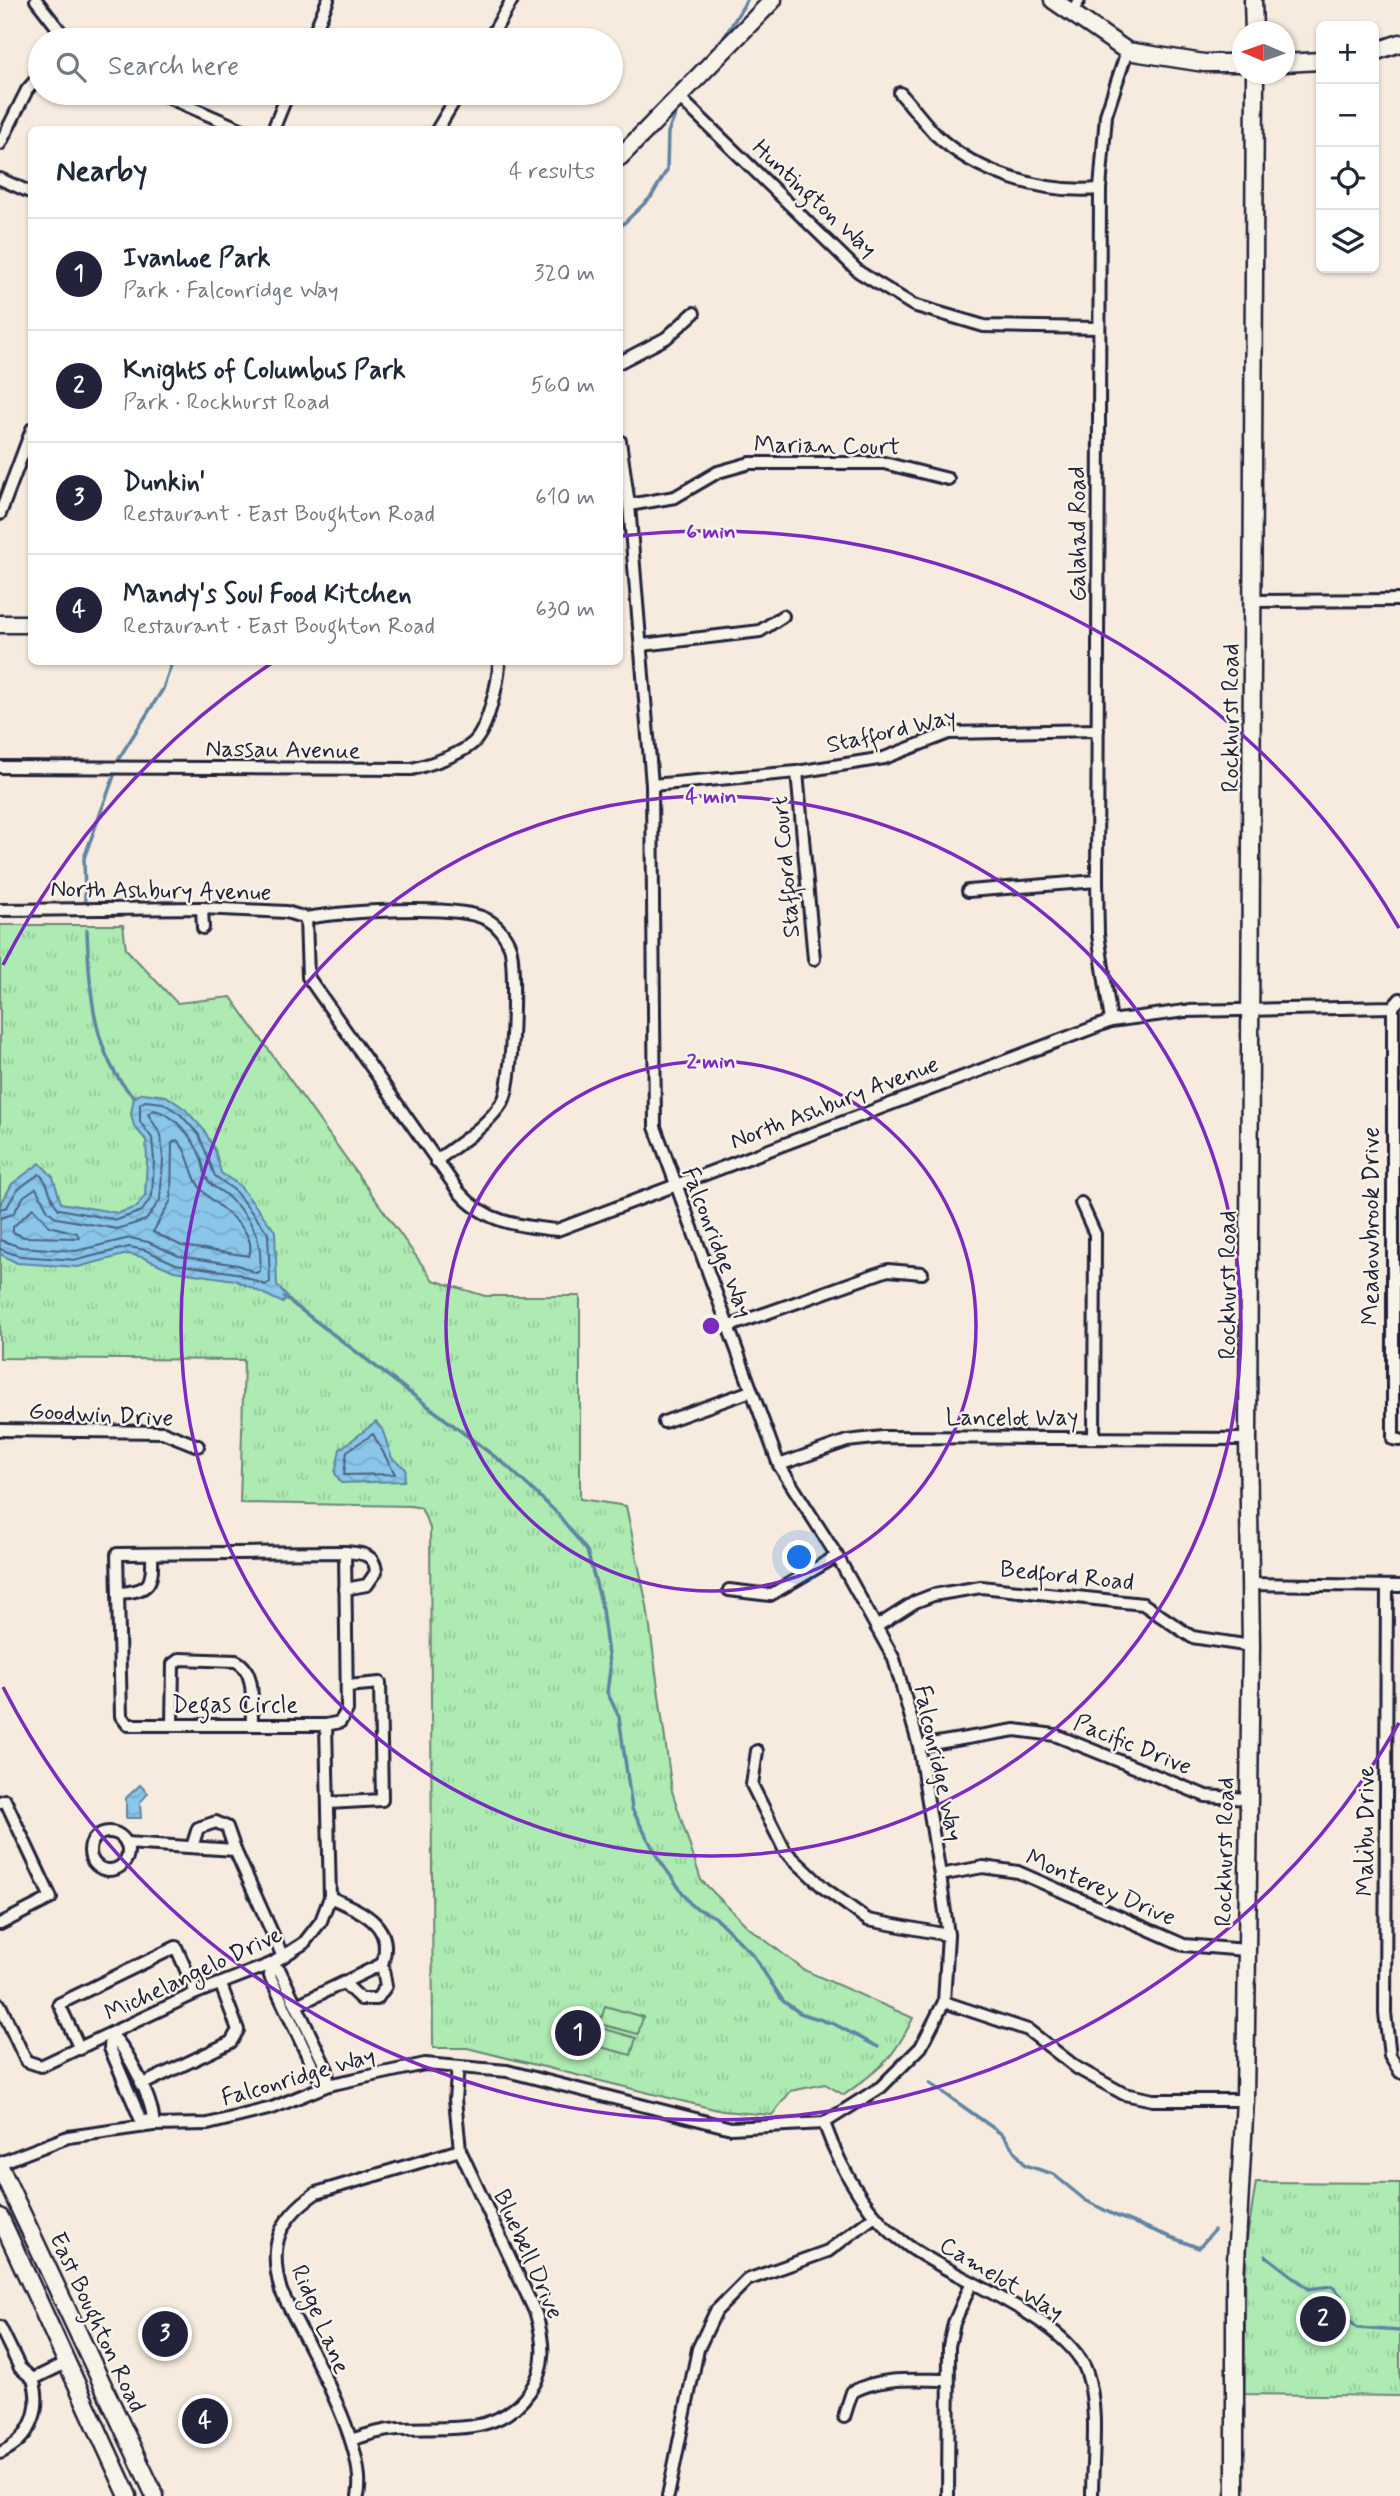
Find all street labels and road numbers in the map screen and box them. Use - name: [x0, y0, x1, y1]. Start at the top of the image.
- street label: Huntington Way: [743, 133, 883, 267]
- street label: Marian Court: [754, 430, 900, 463]
- street label: Galahad Road: [1063, 466, 1094, 602]
- street label: Rockhurst Road: [1216, 643, 1247, 793]
- street label: Stafford Way: [823, 701, 960, 763]
- street label: Nassau Avenue: [205, 734, 361, 767]
- street label: Stafford Court: [765, 794, 810, 939]
- street label: North Ashbury Avenue: [50, 874, 272, 909]
- street label: North Ashbury Avenue: [726, 1049, 943, 1157]
- street label: Meadowbrook Drive: [1356, 1127, 1387, 1325]
- street label: Falconridge Way: [674, 1163, 760, 1322]
- street label: Rockhurst Road: [1213, 1210, 1244, 1360]
- street label: Goodwin Drive: [28, 1396, 174, 1435]
- street label: Lancelot Way: [946, 1403, 1078, 1434]
- street label: Bedford Road: [998, 1554, 1135, 1601]
- street label: Falconridge Way: [906, 1682, 969, 1844]
- street label: Degas Circle: [172, 1690, 298, 1724]
- street label: Pacific Drive: [1069, 1708, 1196, 1783]
- street label: Malibu Drive: [1351, 1766, 1382, 1896]
- street label: Rockhurst Road: [1209, 1777, 1242, 1927]
- street label: Monterey Drive: [1021, 1843, 1180, 1934]
- street label: Michelangelo Drive: [100, 1920, 288, 2031]
- street label: Falconridge Way: [218, 2041, 379, 2114]
- street label: Bluebell Drive: [485, 2185, 570, 2324]
- street label: East Boughton Road: [39, 2227, 152, 2419]
- street label: Camelot Way: [933, 2230, 1069, 2328]
- street label: Ridge Lane: [281, 2260, 357, 2380]

